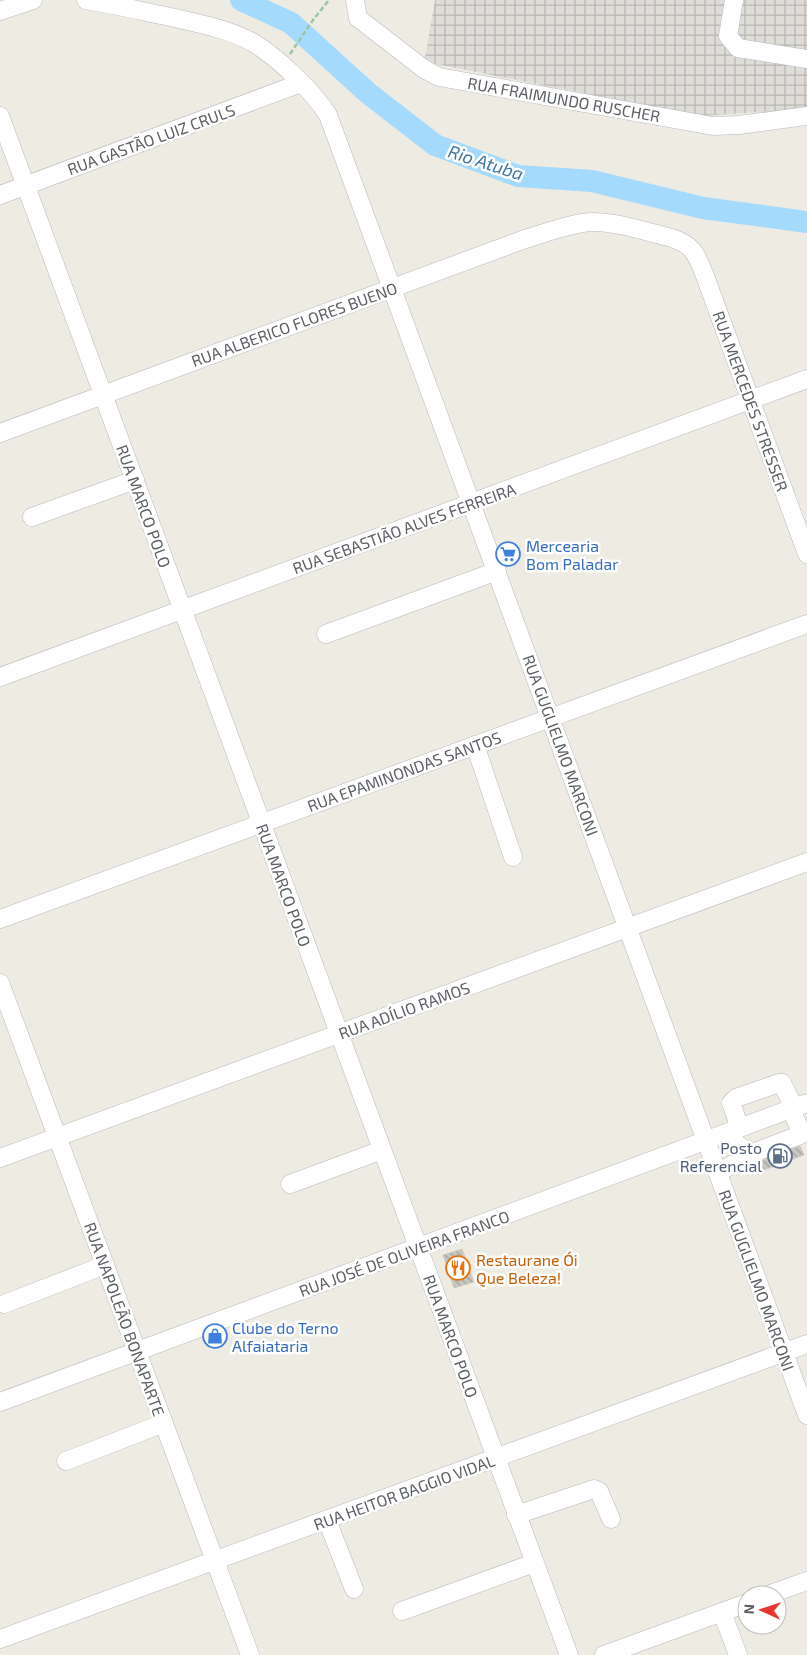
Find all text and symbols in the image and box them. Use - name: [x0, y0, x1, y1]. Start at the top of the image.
- street label: RUA FRAIMUNDO RUSCHER: [466, 73, 662, 125]
- street label: RUA GASTÃO LUIZ CRULS: [64, 100, 238, 178]
- water label: Rio Atuba: [446, 140, 526, 184]
- street label: RUA ALBERICO FLORES BUENO: [188, 278, 400, 370]
- street label: RUA MERCEDES STRESSER: [709, 308, 793, 494]
- street label: RUA MARCO POLO: [113, 442, 175, 570]
- street label: RUA SEBASTIÃO ALVES FERREIRA: [290, 479, 518, 577]
- place label: Mercearia Bom Paladar: [526, 536, 619, 573]
- supermarket icon: Mercearia Bom Paladar: [495, 541, 521, 567]
- street label: RUA GUGLIELMO MARCONI: [519, 652, 603, 838]
- street label: RUA EPAMINONDAS SANTOS: [304, 727, 504, 815]
- street label: RUA MARCO POLO: [253, 821, 315, 949]
- street label: RUA ADÍLIO RAMOS: [336, 977, 472, 1043]
- place label: Posto Referencial: [680, 1138, 762, 1175]
- fuel station icon: Posto Referencial: [767, 1143, 793, 1169]
- street label: RUA GUGLIELMO MARCONI: [715, 1187, 799, 1373]
- street label: RUA JOSÉ DE OLIVEIRA FRANCO: [296, 1206, 512, 1300]
- street label: RUA NAPOLEÃO BONAPARTE: [81, 1219, 169, 1419]
- place label: Restaurane Ói Que Beleza!: [476, 1250, 578, 1288]
- restaurant icon: Restaurane Ói Que Beleza!: [445, 1255, 471, 1281]
- street label: RUA MARCO POLO: [420, 1272, 482, 1400]
- place label: Clube do Terno Alfaiataria: [232, 1318, 339, 1355]
- shop icon: Clube do Terno Alfaiataria: [202, 1323, 228, 1349]
- street label: RUA HEITOR BAGGIO VIDAL: [311, 1450, 497, 1534]
- north arrow: [737, 1585, 787, 1635]
- text: N: [740, 1604, 757, 1615]

